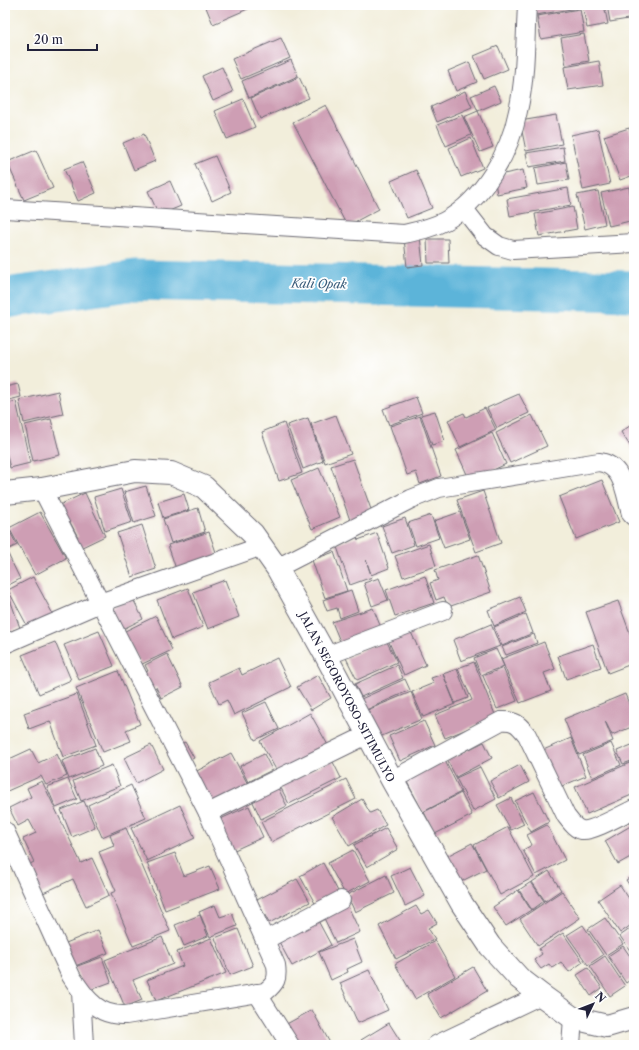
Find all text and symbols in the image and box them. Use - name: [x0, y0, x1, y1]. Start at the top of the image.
- scale bar: [28, 26, 97, 52]
- text: 20 m: [34, 32, 63, 47]
- water label: Kali Opak: [290, 276, 348, 291]
- street label: JALAN SEGOROYOSO-SITIMULYO: [295, 608, 398, 785]
- north arrow: [573, 984, 613, 1024]
- text: N: [592, 989, 609, 1006]

